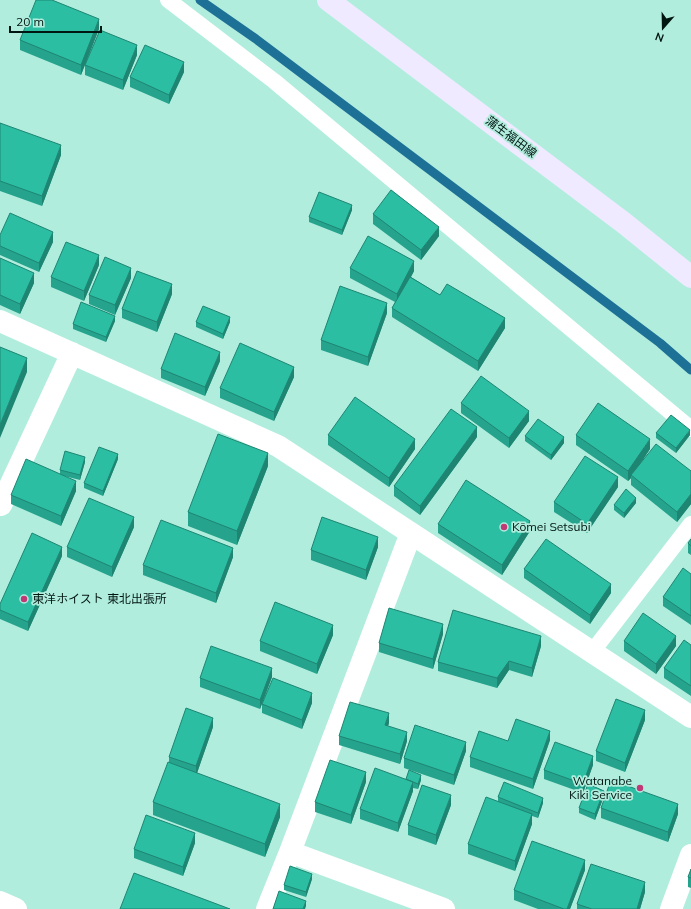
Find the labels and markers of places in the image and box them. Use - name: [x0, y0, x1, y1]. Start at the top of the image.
- place label: Kōmei Setsubi: [512, 519, 591, 534]
- marker: Kōmei Setsubi: [499, 522, 509, 532]
- place label: 東洋ホイスト 東北出張所: [32, 591, 167, 606]
- marker: 東洋ホイスト 東北出張所: [19, 594, 29, 604]
- place label: Watanabe Kiki Service: [569, 773, 632, 802]
- marker: Watanabe Kiki Service: [635, 783, 645, 793]

